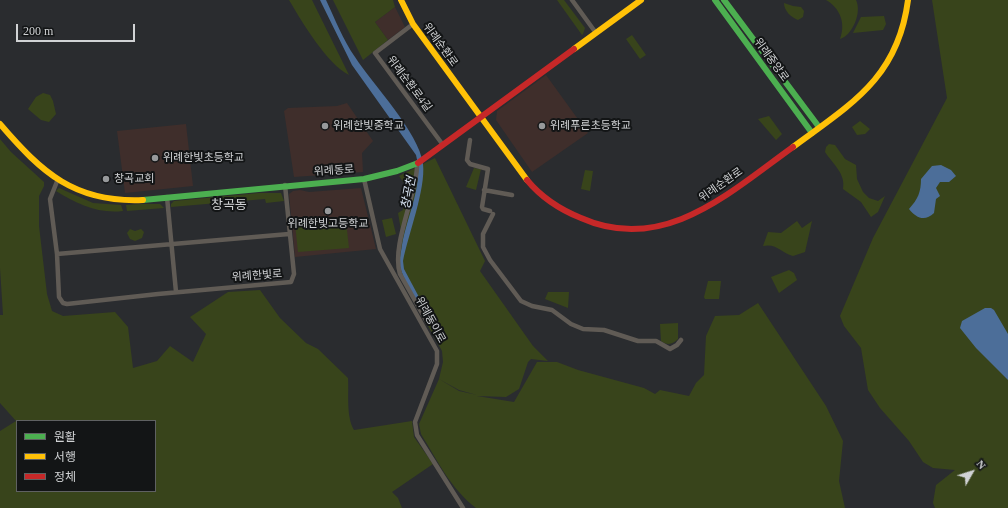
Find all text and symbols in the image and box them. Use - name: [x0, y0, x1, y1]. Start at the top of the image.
- scale bar: [18, 16, 137, 42]
- street label: 위례순환로: [420, 21, 460, 69]
- text: 200 m: [23, 24, 53, 38]
- street label: 위례중앙로: [751, 36, 791, 84]
- street label: 위례순환로4길: [384, 54, 434, 114]
- place label: 위례한빛중학교: [333, 119, 404, 133]
- place label: 위례푸른초등학교: [550, 119, 631, 133]
- marker: 위례한빛중학교: [320, 121, 330, 131]
- marker: 위례푸른초등학교: [537, 121, 547, 131]
- place label: 위례한빛초등학교: [163, 151, 244, 165]
- marker: 위례한빛초등학교: [150, 153, 160, 163]
- street label: 위례동로: [313, 163, 355, 179]
- street label: 위례순환로: [696, 165, 746, 205]
- place label: 창곡교회: [114, 172, 154, 186]
- marker: 창곡교회: [101, 174, 111, 184]
- water label: 창곡천: [399, 175, 419, 211]
- district label: 창곡동: [211, 198, 247, 214]
- marker: 위례한빛고등학교: [323, 206, 333, 216]
- place label: 위례한빛고등학교: [288, 217, 368, 231]
- street label: 위례한빛로: [231, 268, 283, 284]
- street label: 위례동이로: [412, 295, 448, 345]
- legend: [16, 420, 156, 492]
- text: 원활: [54, 430, 76, 444]
- text: 서행: [54, 450, 76, 464]
- north arrow: [952, 452, 992, 492]
- text: N: [974, 458, 988, 471]
- text: 정체: [54, 470, 76, 484]

